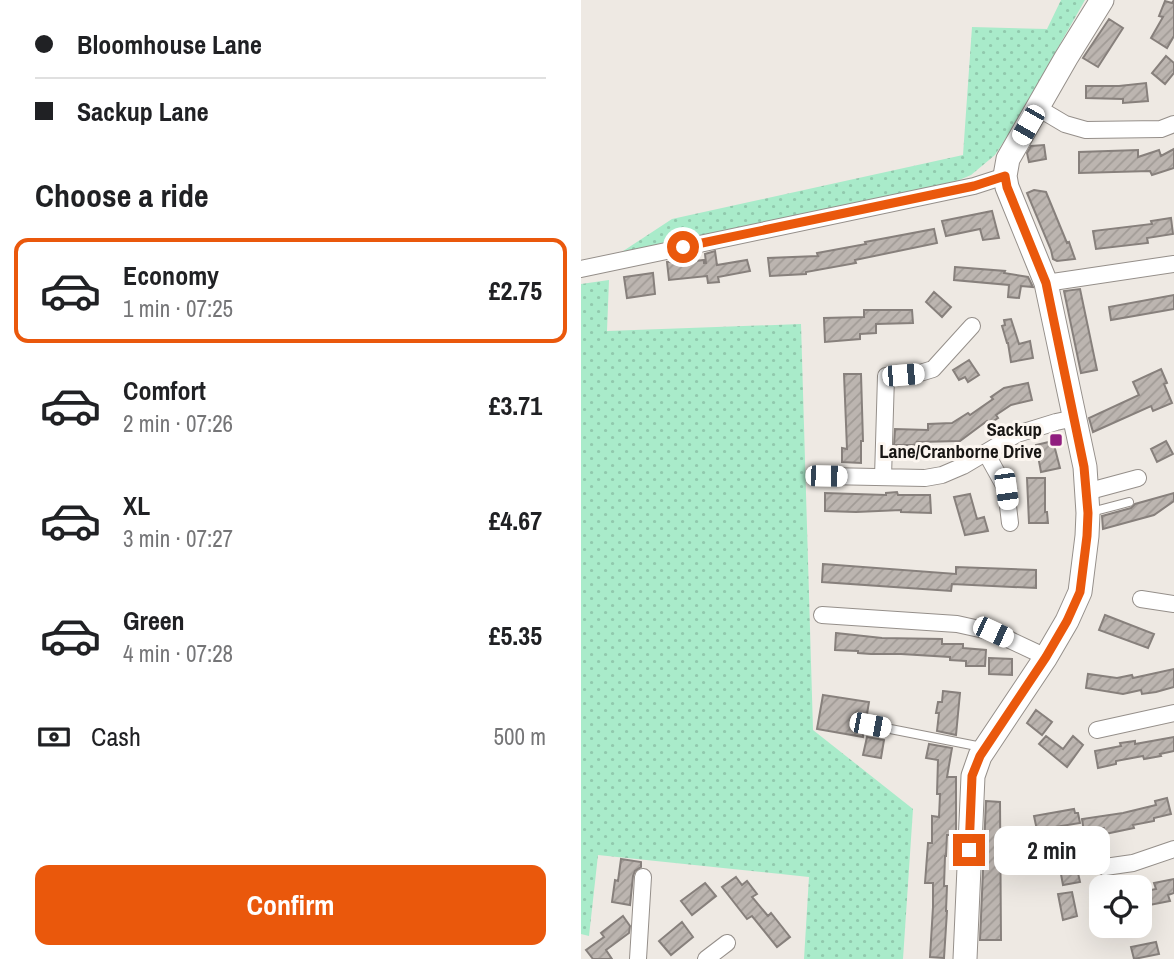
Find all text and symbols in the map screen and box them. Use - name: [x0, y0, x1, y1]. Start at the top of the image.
- text: Bloomhouse Lane: [77, 27, 262, 62]
- text: Sackup Lane: [77, 94, 209, 129]
- car: [1009, 102, 1048, 148]
- text: Choose a ride: [35, 174, 209, 217]
- route start: [667, 231, 699, 263]
- text: Economy: [123, 258, 219, 293]
- icon: car: [39, 259, 102, 322]
- text: £2.75: [489, 273, 542, 308]
- text: 1 min · 07:25: [123, 293, 233, 324]
- car: [882, 363, 925, 387]
- text: Comfort: [123, 373, 206, 408]
- icon: car: [39, 374, 102, 437]
- text: £3.71: [489, 388, 542, 423]
- text: 2 min · 07:26: [123, 408, 233, 439]
- place label: Sackup Lane/Cranborne Drive: [879, 416, 1042, 464]
- marker: Sackup Lane/Cranborne Drive: [1048, 432, 1064, 448]
- car: [805, 465, 848, 487]
- car: [993, 467, 1020, 511]
- text: XL: [123, 488, 150, 523]
- icon: car: [39, 489, 102, 552]
- text: £4.67: [489, 503, 542, 538]
- text: 3 min · 07:27: [123, 523, 233, 554]
- text: Green: [123, 603, 185, 638]
- icon: car: [39, 604, 102, 667]
- car: [970, 614, 1017, 650]
- text: £5.35: [489, 618, 542, 653]
- text: 4 min · 07:28: [123, 638, 233, 669]
- car: [848, 711, 893, 739]
- icon: cash: [35, 718, 73, 756]
- text: Cash: [91, 719, 141, 754]
- text: 500 m: [494, 721, 546, 752]
- callout: 2 min: [993, 826, 1109, 874]
- route end: [953, 834, 985, 866]
- text: 2 min: [1027, 835, 1077, 866]
- button: Confirm: [35, 865, 546, 945]
- map controls: [1089, 875, 1152, 938]
- button: locate: [1089, 875, 1152, 938]

